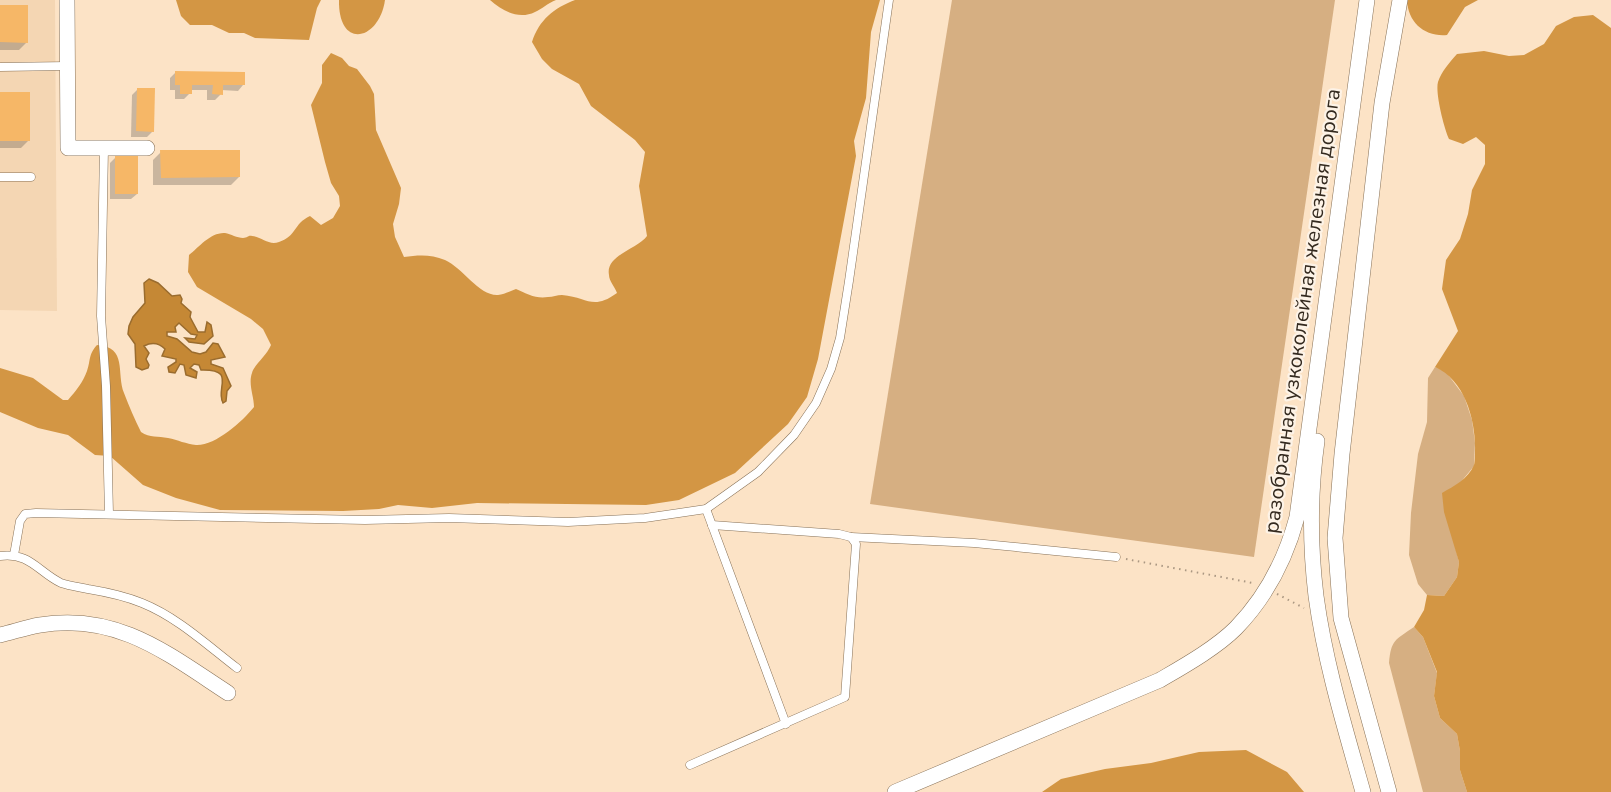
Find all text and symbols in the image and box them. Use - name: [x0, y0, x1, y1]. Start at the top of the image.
- street label: разобранная узкоколейная железная дорога: [1257, 87, 1347, 535]

